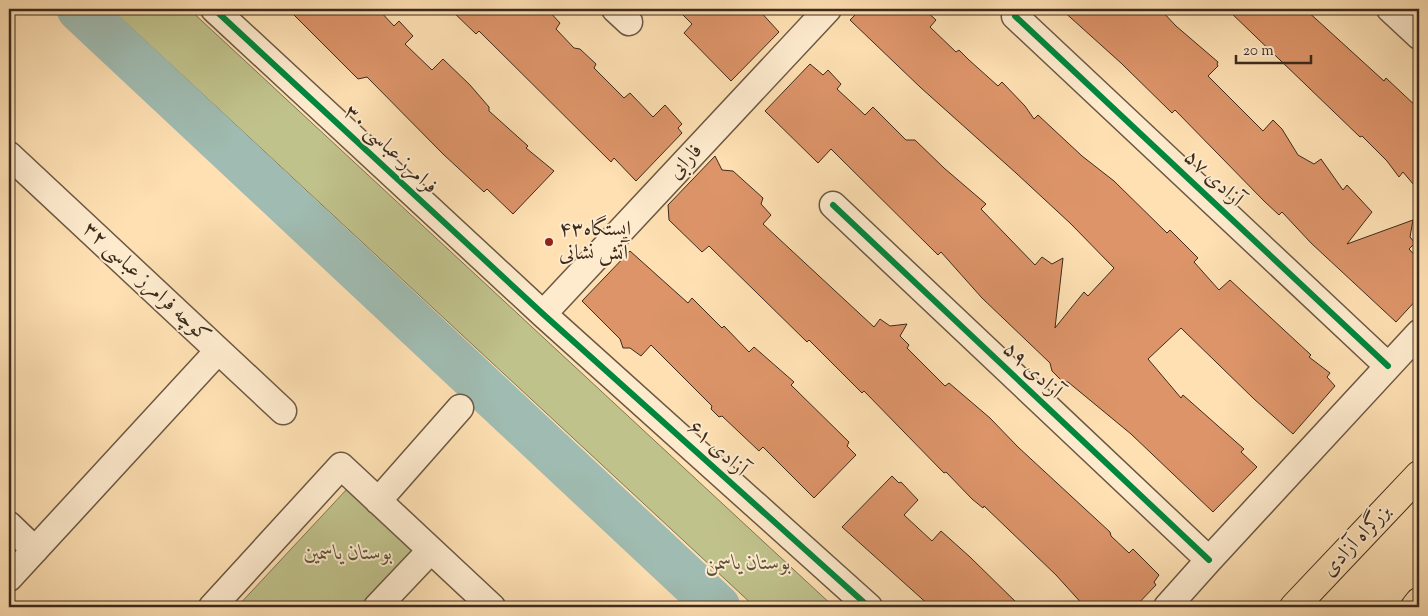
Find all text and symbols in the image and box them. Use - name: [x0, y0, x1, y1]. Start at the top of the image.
- scale bar: [1236, 32, 1310, 64]
- text: 20 m: [1243, 41, 1274, 62]
- street label: فرامرز عباسی ۳۰: [336, 98, 444, 202]
- street label: فارابی: [662, 137, 710, 187]
- street label: آزادی ۵۷: [1176, 143, 1251, 216]
- street label: کوچه فرامرز عباسی ۳۲: [75, 215, 217, 351]
- place label: ایستگاه۴۳ آتش نشانی: [559, 215, 631, 269]
- marker: ایستگاه۴۳ آتش نشانی: [543, 236, 555, 248]
- street label: آزادی ۵۹: [995, 335, 1070, 408]
- street label: آزادی ۶۱: [680, 414, 756, 486]
- street label: بزرگراه آزادی: [1315, 497, 1399, 584]
- park label: بوستان یاسمین: [304, 539, 393, 569]
- park label: بوستان یاسمن: [705, 549, 791, 579]

